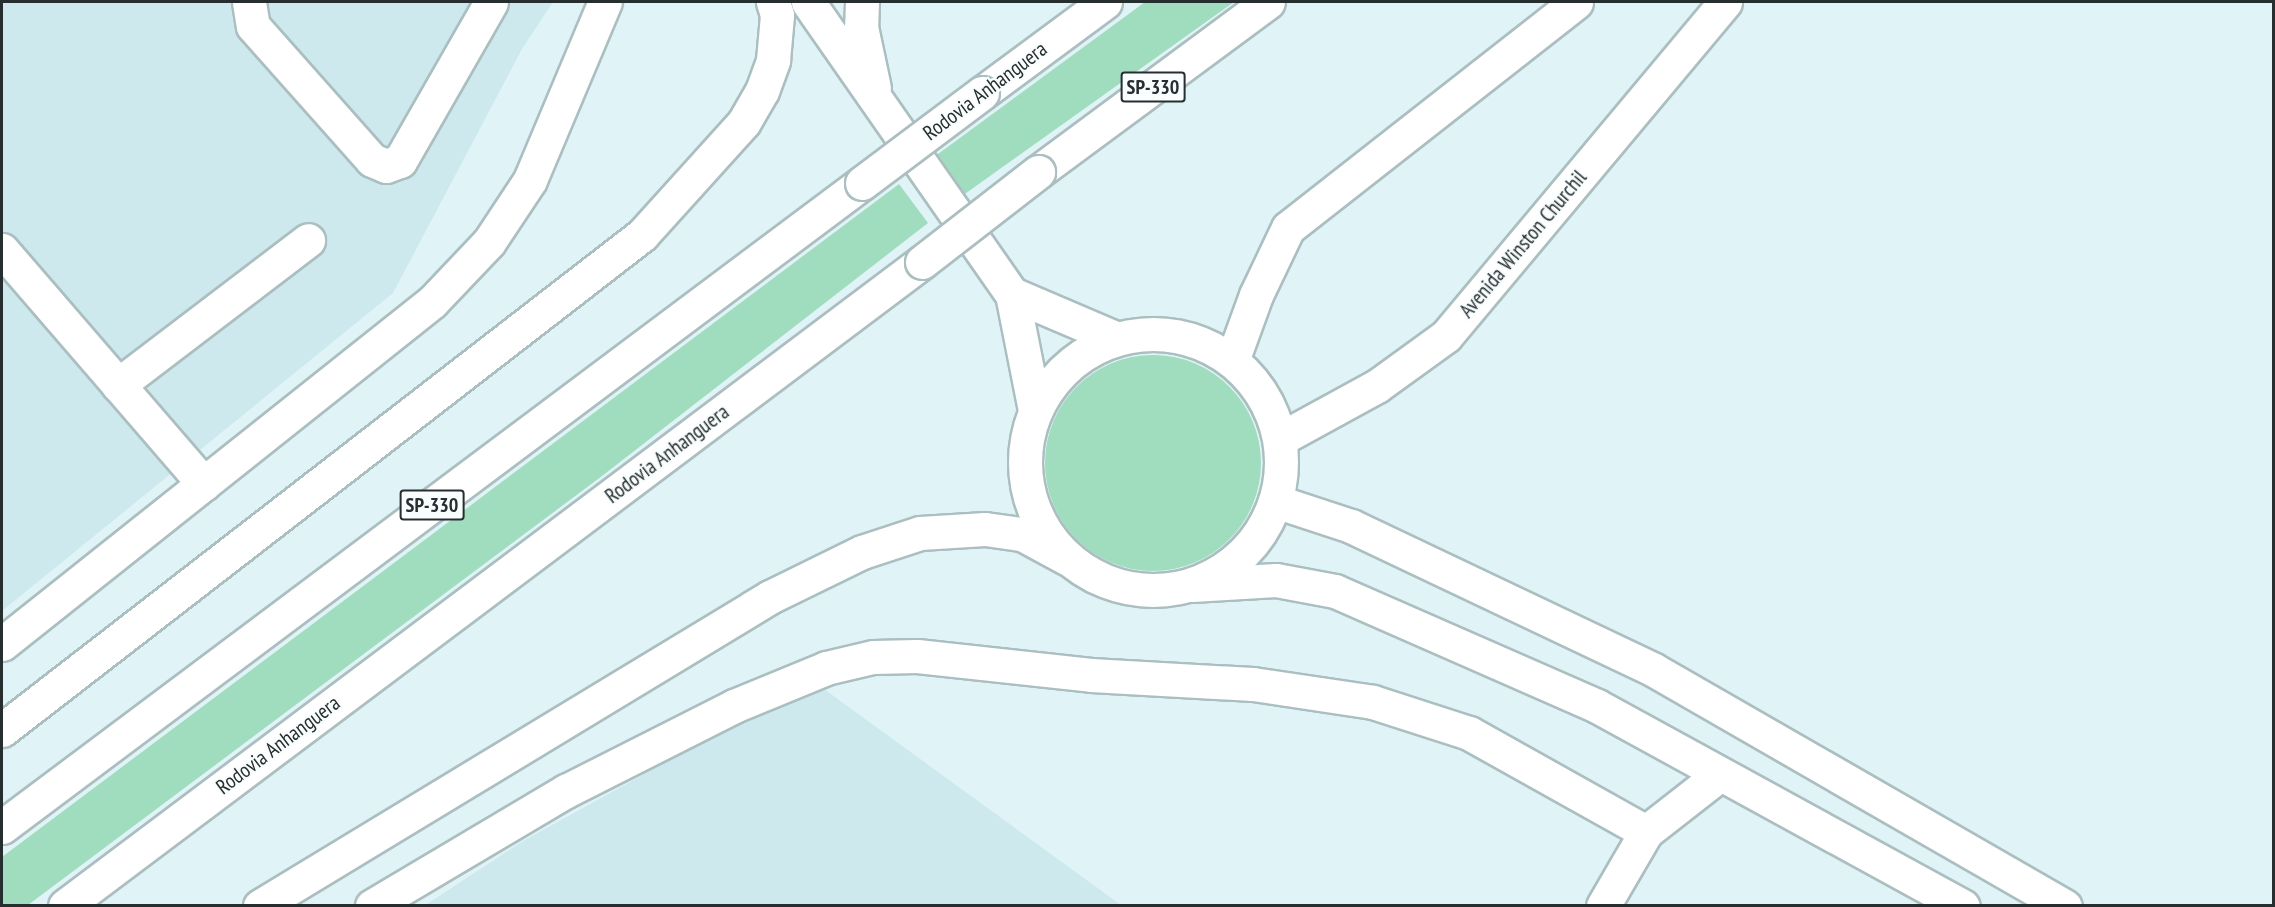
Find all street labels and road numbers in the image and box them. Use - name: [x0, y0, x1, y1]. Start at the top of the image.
- street label: Rodovia Anhanguera: [918, 36, 1052, 146]
- road number: SP-330: [1120, 70, 1186, 104]
- street label: Avenida Winston Churchil: [1454, 165, 1592, 323]
- street label: Rodovia Anhanguera: [600, 399, 734, 509]
- road number: SP-330: [399, 488, 465, 522]
- street label: Rodovia Anhanguera: [211, 690, 345, 800]

